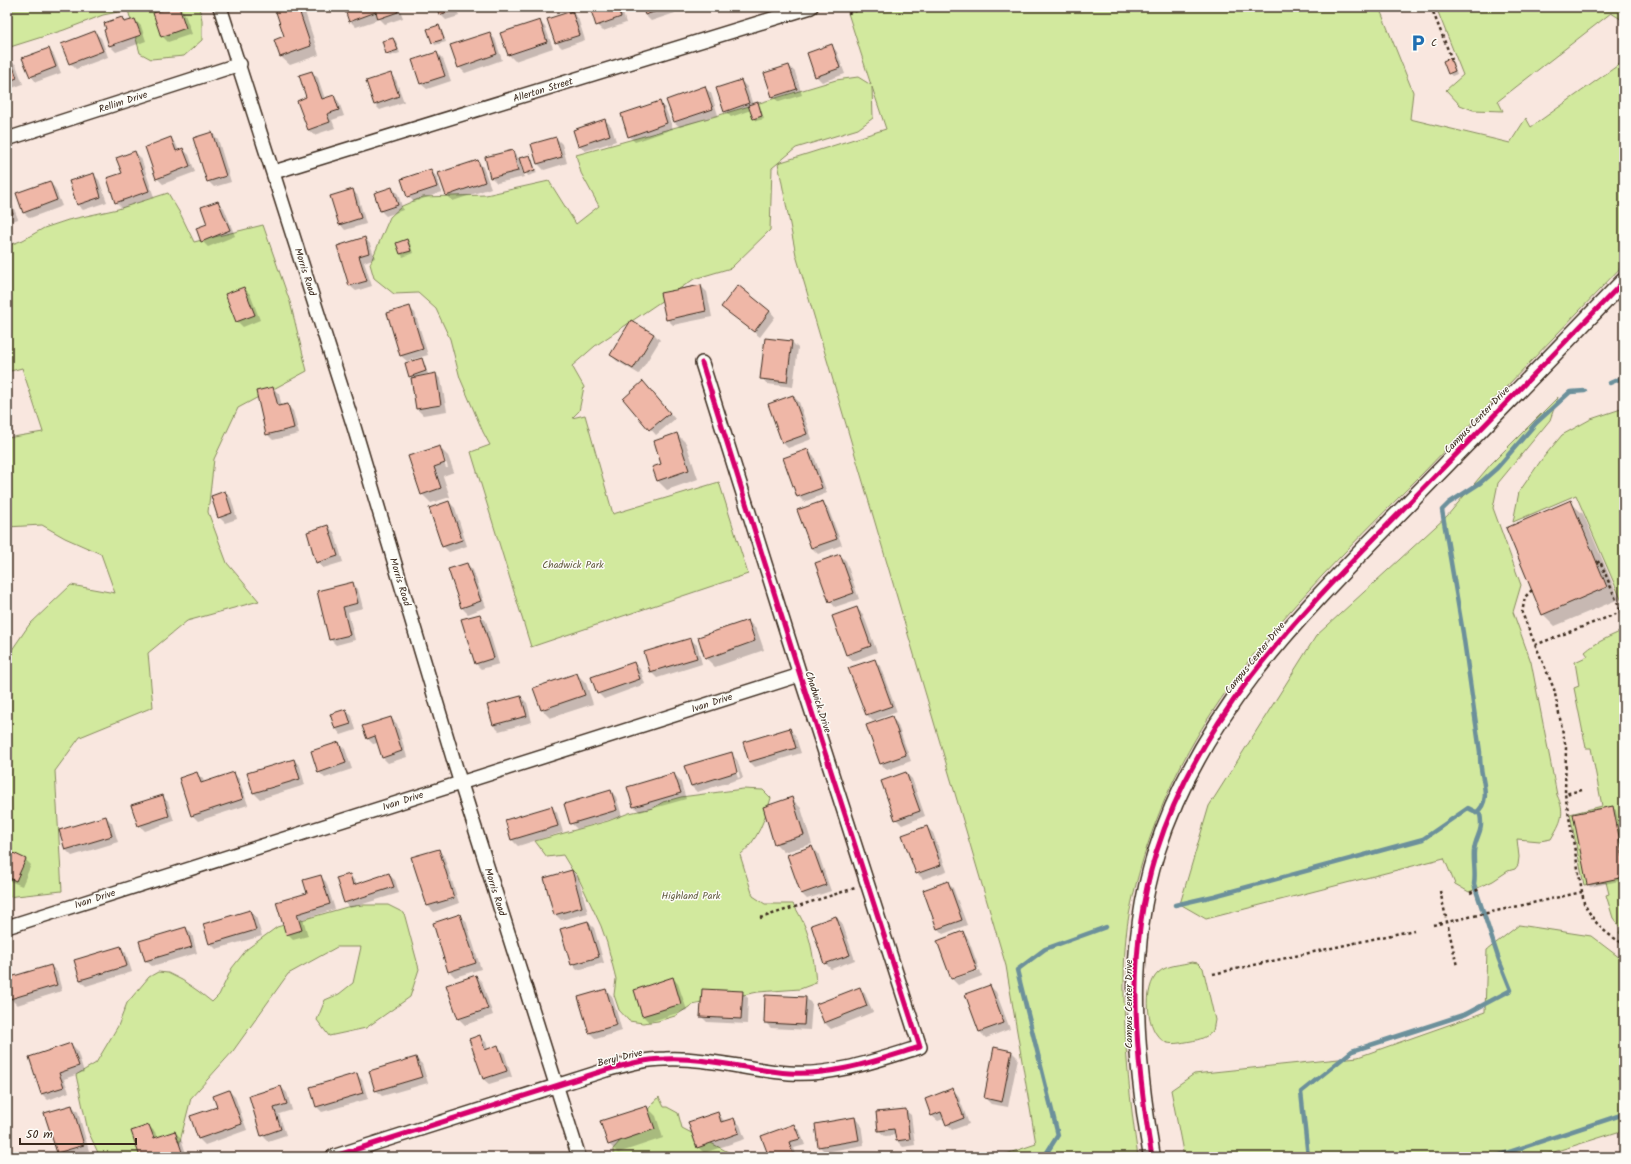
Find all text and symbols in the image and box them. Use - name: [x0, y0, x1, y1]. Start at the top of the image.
- parking icon: C: [1408, 33, 1428, 53]
- place label: C: [1431, 35, 1437, 51]
- street label: Allerton Street: [511, 73, 575, 107]
- street label: Rellim Drive: [97, 86, 150, 117]
- street label: Morris Road: [290, 246, 321, 299]
- street label: Campus Center Drive: [1440, 382, 1514, 458]
- street label: Morris Road: [385, 556, 415, 609]
- park label: Chadwick Park: [542, 557, 604, 573]
- street label: Campus Center Drive: [1221, 618, 1289, 698]
- street label: Chadwick Drive: [800, 669, 836, 735]
- street label: Ivan Drive: [689, 689, 735, 717]
- street label: Ivan Drive: [380, 787, 426, 815]
- street label: Morris Road: [480, 866, 511, 919]
- street label: Ivan Drive: [72, 885, 118, 913]
- park label: Highland Park: [662, 888, 721, 904]
- street label: Campus Center Drive: [1121, 959, 1137, 1048]
- street label: Beryl Drive: [596, 1045, 645, 1071]
- scale bar: [20, 1120, 136, 1146]
- text: 50 m: [26, 1125, 53, 1144]

